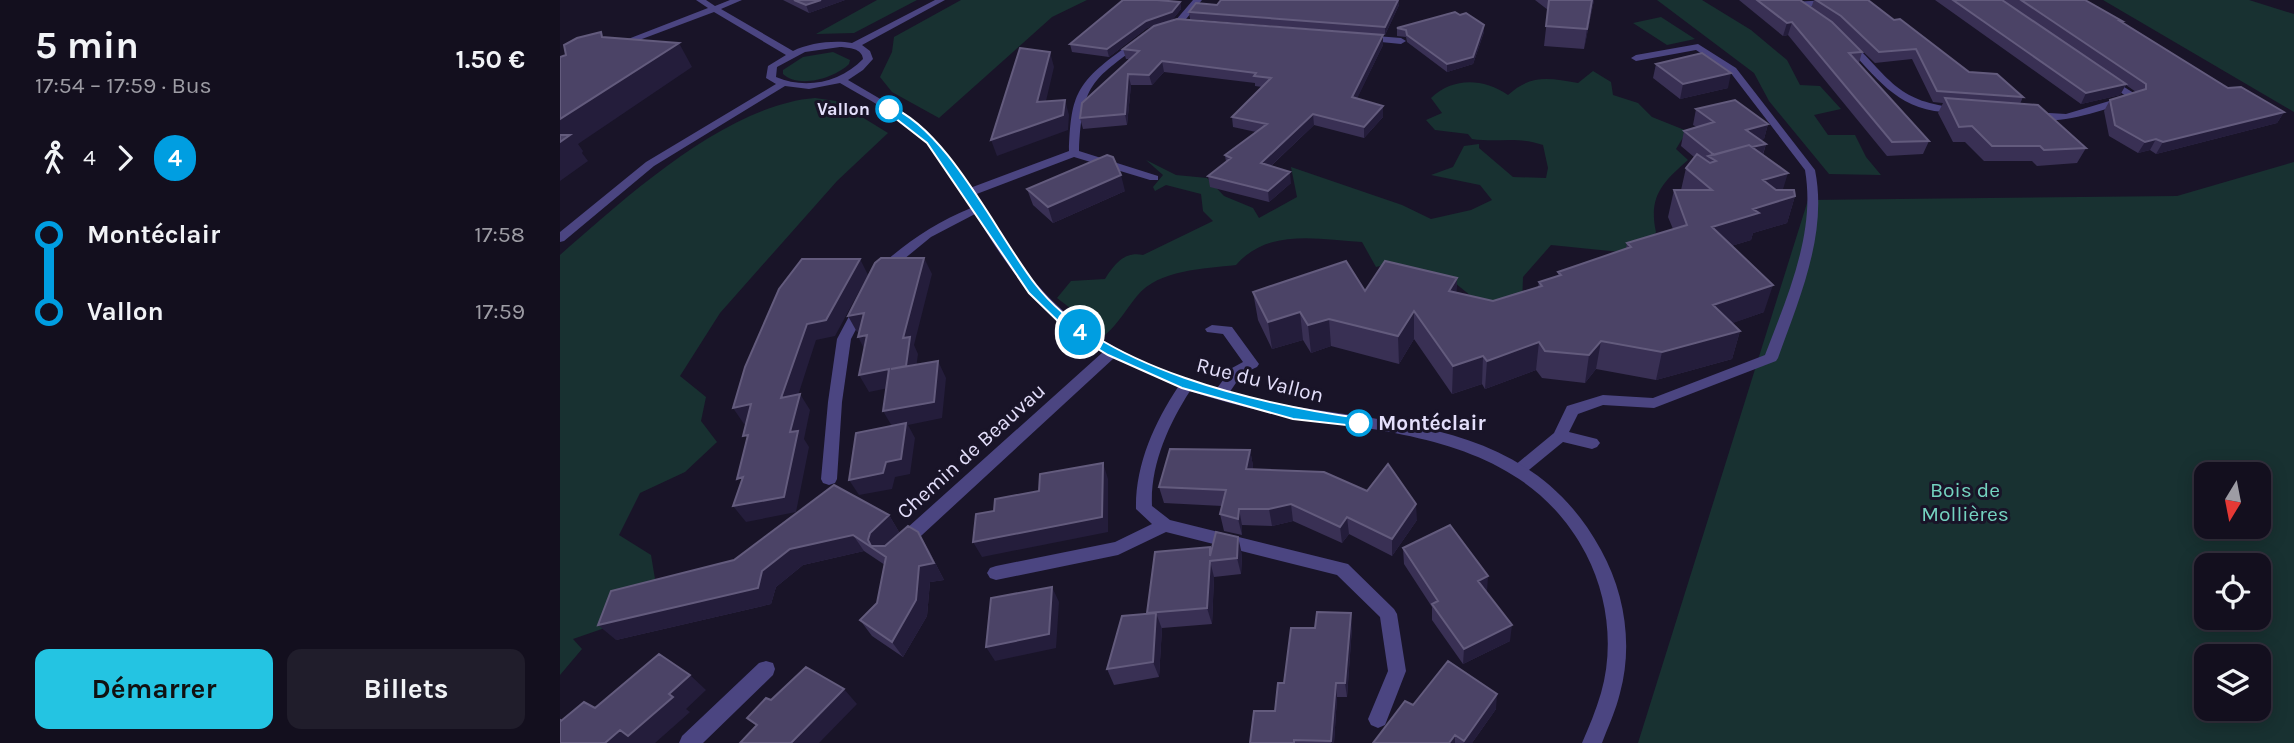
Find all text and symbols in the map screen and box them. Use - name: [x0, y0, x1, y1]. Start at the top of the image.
- text: 5 min: [35, 23, 139, 68]
- text: 1.50 €: [456, 44, 525, 75]
- text: 17:54 – 17:59 · Bus: [35, 72, 212, 99]
- marker: Vallon: [876, 96, 902, 122]
- place label: Vallon: [817, 98, 870, 120]
- icon: walk: [35, 139, 73, 177]
- icon: forward: [106, 139, 144, 177]
- text: 4: [83, 144, 96, 171]
- text: 4: [168, 144, 182, 172]
- text: Montéclair: [87, 219, 220, 250]
- text: 17:58: [474, 221, 525, 248]
- text: Vallon: [87, 296, 164, 327]
- text: 17:59: [475, 298, 525, 325]
- line badge: 4: [1057, 309, 1103, 355]
- text: 4: [1073, 318, 1087, 346]
- street label: Rue du Vallon: [1194, 353, 1326, 407]
- street label: Chemin de Beauvau: [892, 378, 1050, 524]
- marker: Montéclair: [1346, 410, 1372, 436]
- place label: Montéclair: [1378, 411, 1486, 435]
- north arrow: [2194, 462, 2272, 539]
- map controls: [2194, 462, 2271, 721]
- park label: Bois de Mollières: [1921, 478, 2009, 526]
- button: locate: [2194, 553, 2271, 630]
- button: layers: [2194, 644, 2271, 721]
- button: Démarrer: [35, 649, 273, 729]
- button: Billets: [287, 649, 525, 729]

